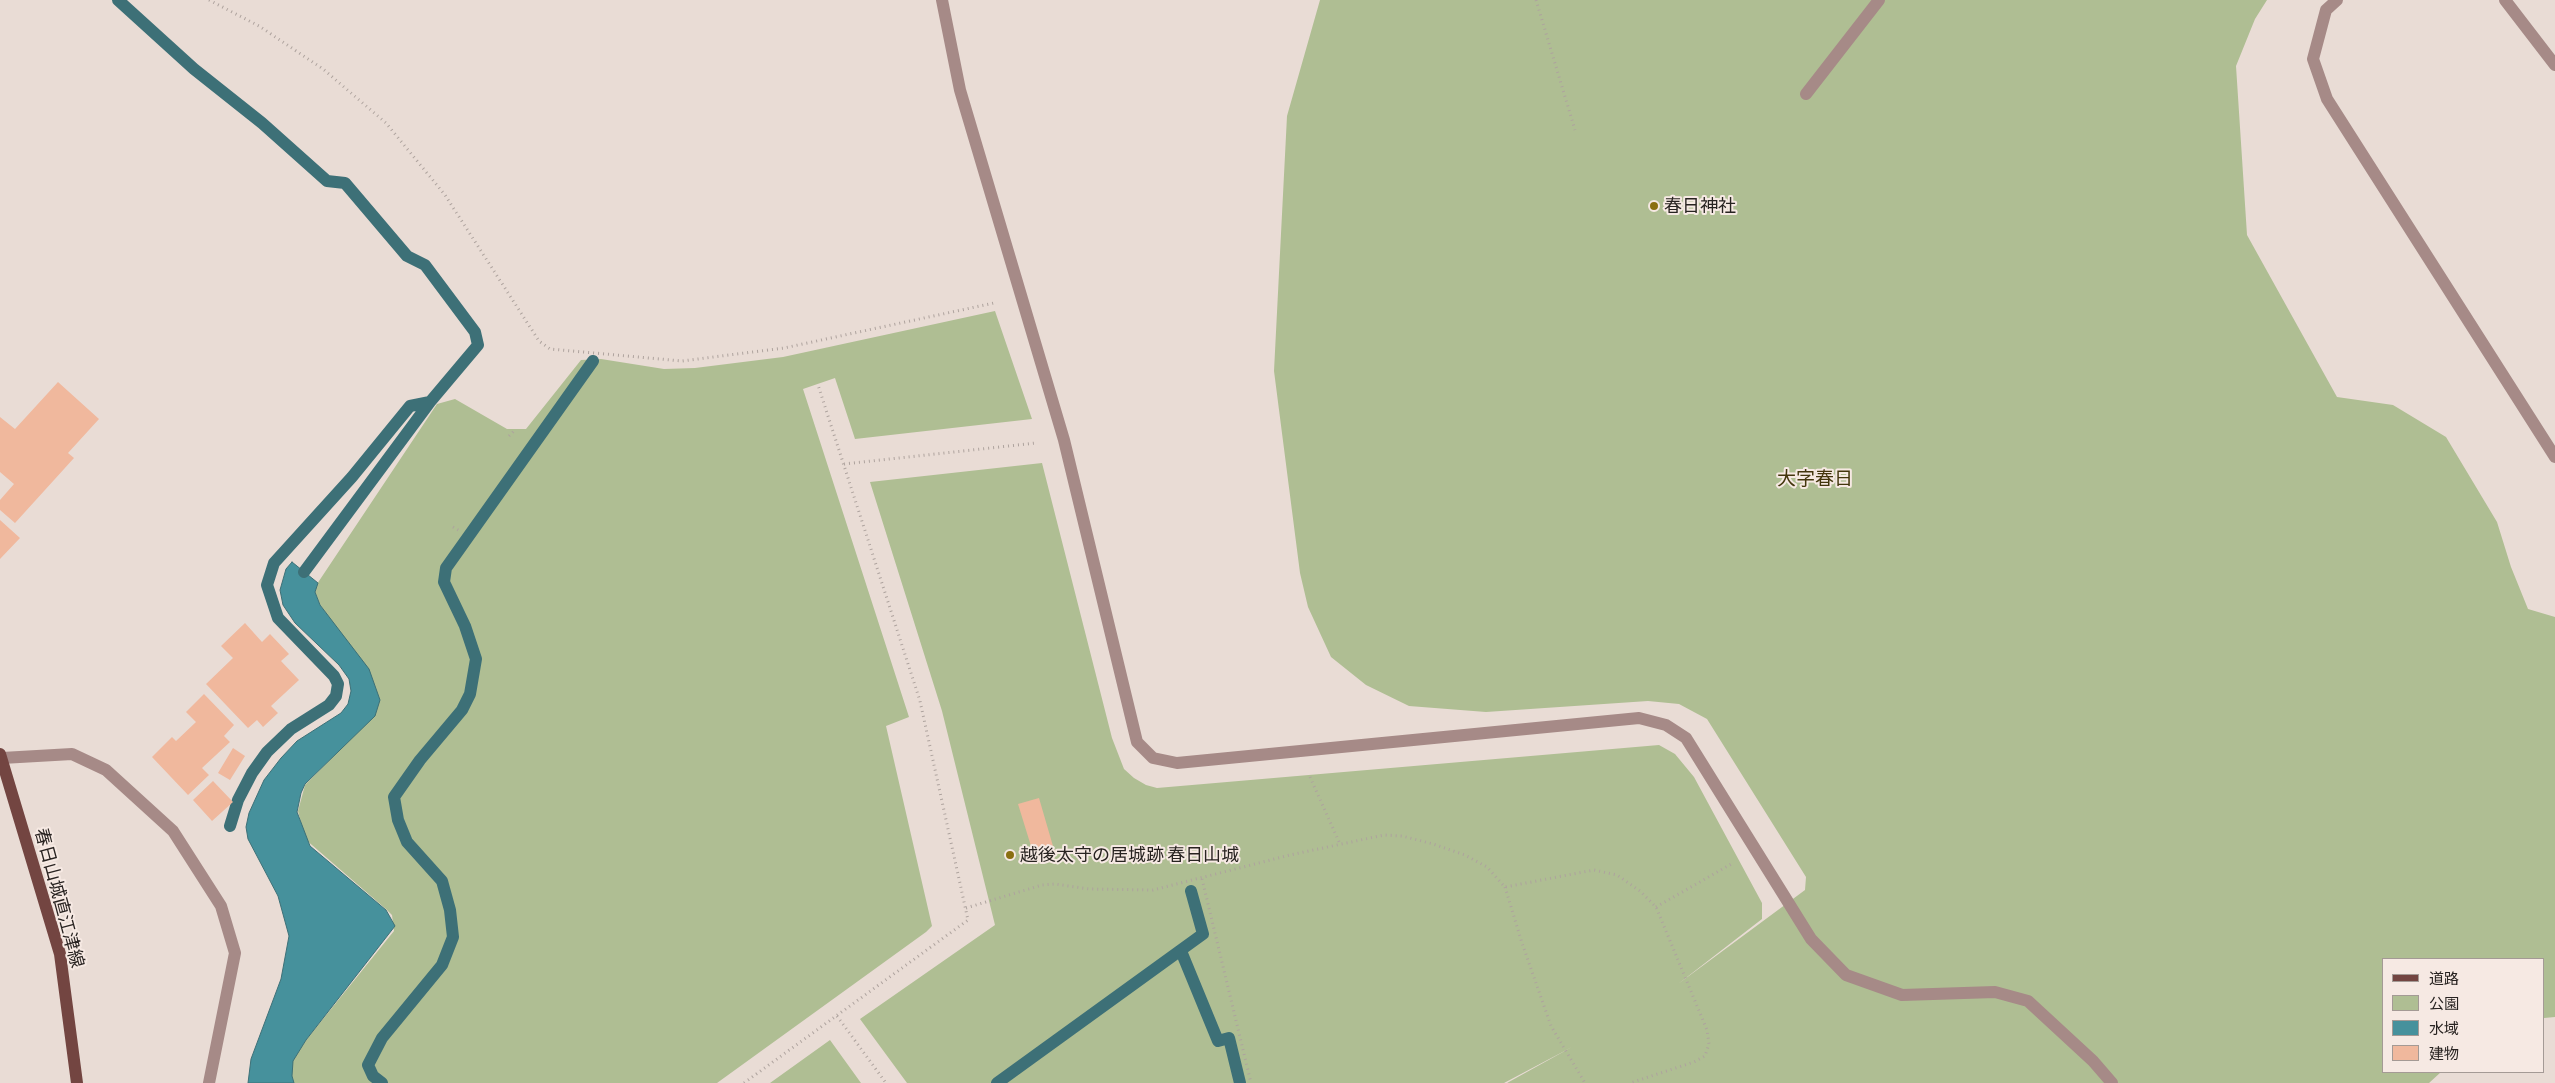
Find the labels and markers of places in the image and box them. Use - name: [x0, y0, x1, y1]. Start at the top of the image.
- place label: 春日神社: [1664, 195, 1736, 217]
- marker: 春日神社: [1648, 200, 1660, 212]
- place label: 越後太守の居城跡 春日山城: [1020, 844, 1239, 866]
- marker: 越後太守の居城跡 春日山城: [1004, 849, 1016, 861]

